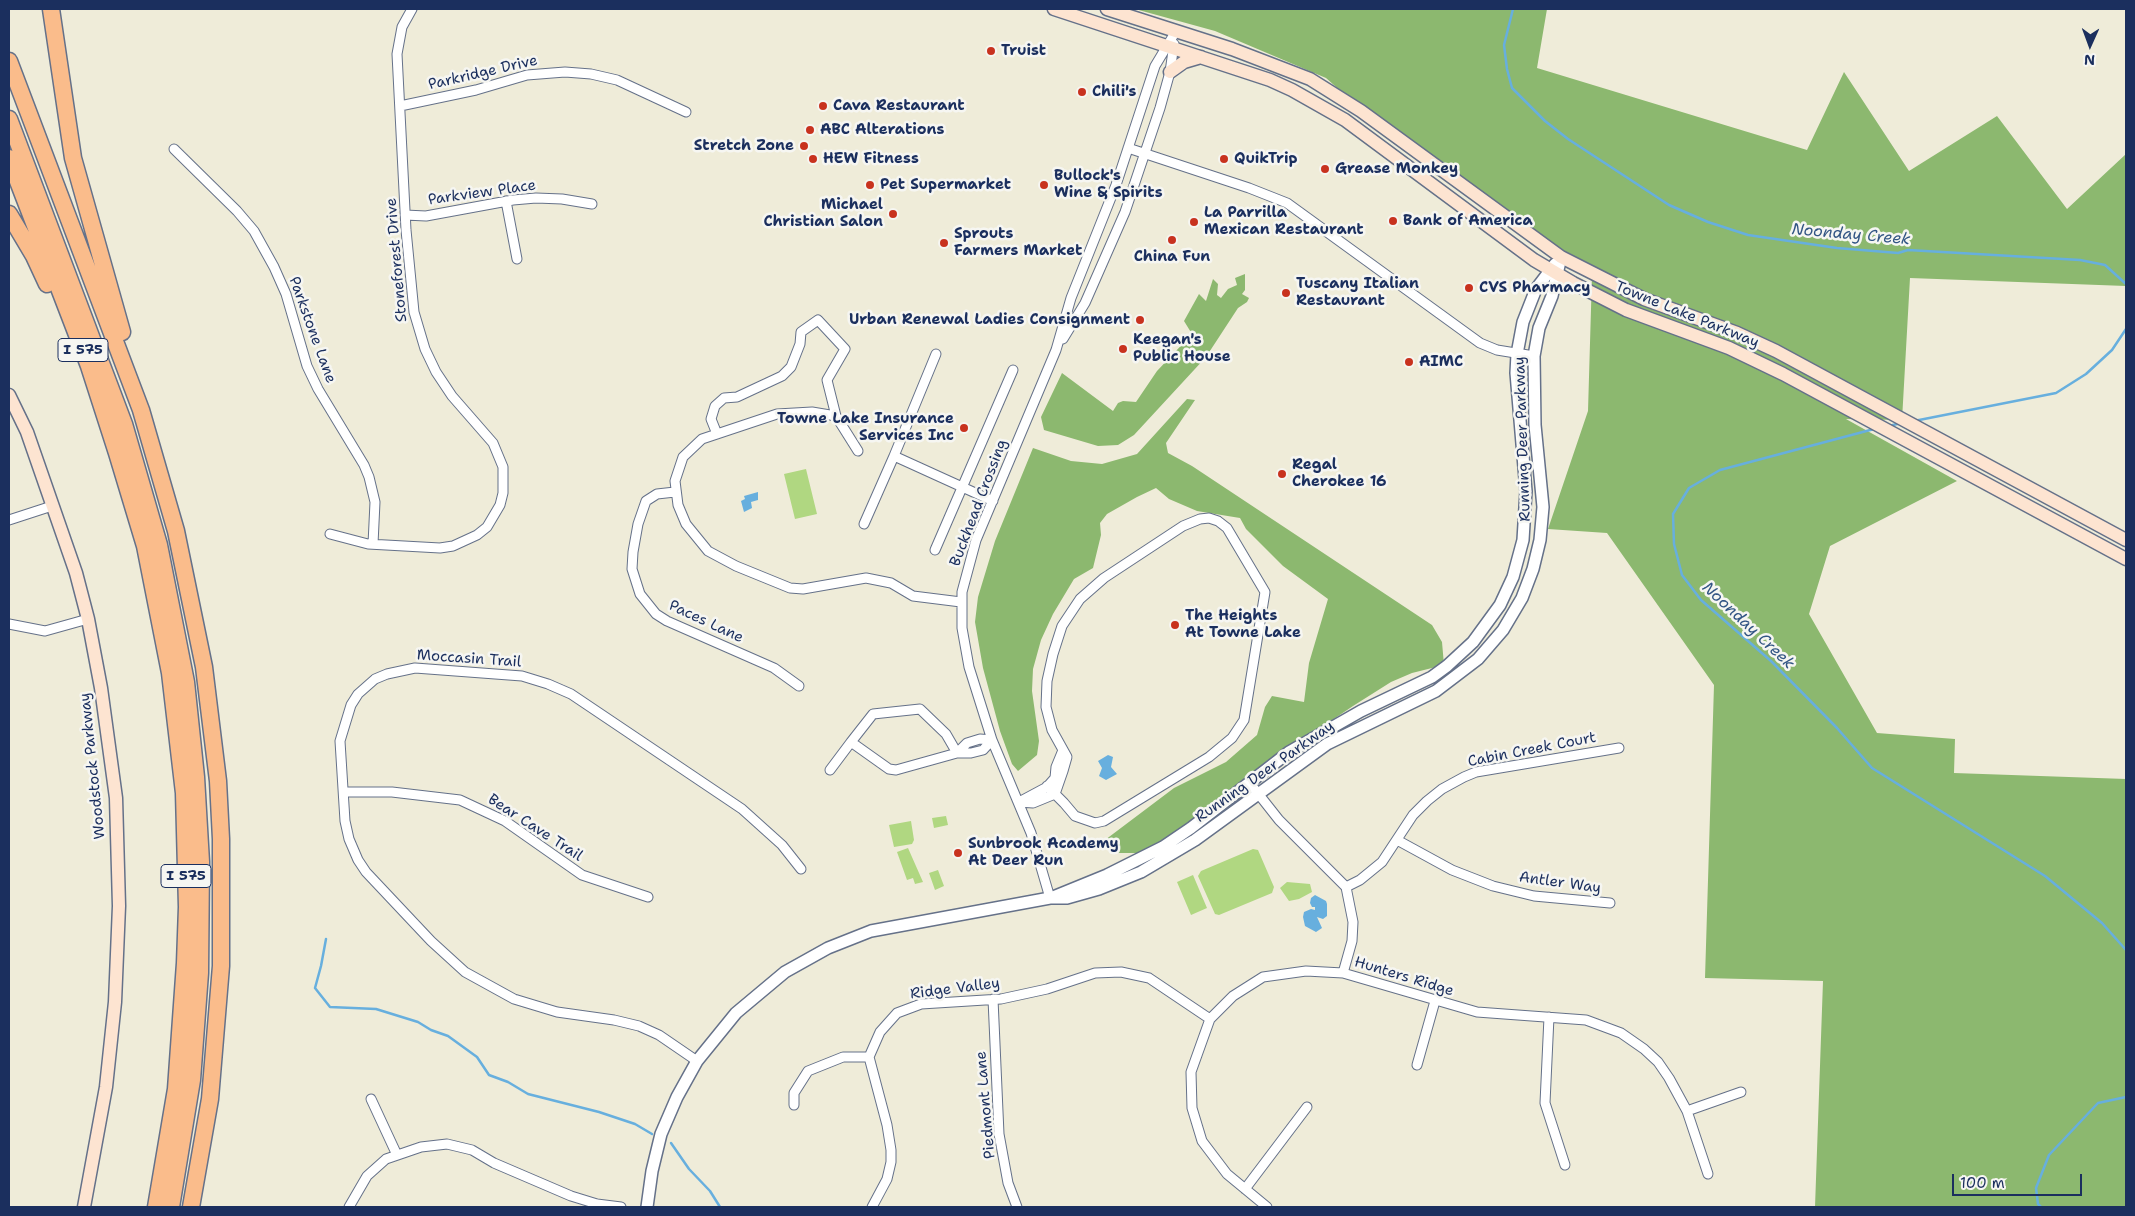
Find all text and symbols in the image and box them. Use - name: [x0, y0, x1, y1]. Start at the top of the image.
- north arrow: [2065, 20, 2115, 70]
- place label: Truist: [1001, 42, 1046, 60]
- marker: Truist: [985, 45, 997, 57]
- text: N: [2084, 51, 2095, 69]
- street label: Parkridge Drive: [427, 52, 539, 94]
- place label: Chili's: [1092, 83, 1136, 101]
- marker: Chili's: [1076, 86, 1088, 98]
- place label: Cava Restaurant: [833, 97, 964, 115]
- marker: Cava Restaurant: [817, 100, 829, 112]
- place label: ABC Alterations: [820, 121, 944, 139]
- marker: ABC Alterations: [804, 124, 816, 136]
- place label: Stretch Zone: [694, 137, 794, 155]
- marker: Stretch Zone: [798, 140, 810, 152]
- place label: HEW Fitness: [823, 150, 919, 168]
- place label: QuikTrip: [1234, 150, 1298, 168]
- marker: HEW Fitness: [807, 153, 819, 165]
- marker: QuikTrip: [1218, 153, 1230, 165]
- place label: Grease Monkey: [1335, 160, 1458, 178]
- marker: Grease Monkey: [1319, 163, 1331, 175]
- place label: Bullock's Wine & Spirits: [1054, 167, 1163, 202]
- place label: Pet Supermarket: [880, 176, 1011, 194]
- street label: Parkview Place: [427, 177, 537, 209]
- marker: Pet Supermarket: [864, 179, 876, 191]
- marker: Bullock's Wine & Spirits: [1038, 179, 1050, 191]
- place label: Michael Christian Salon: [763, 196, 883, 231]
- street label: Stoneforest Drive: [383, 197, 411, 323]
- place label: La Parrilla Mexican Restaurant: [1204, 204, 1364, 239]
- marker: Michael Christian Salon: [887, 208, 899, 220]
- place label: Bank of America: [1403, 212, 1533, 230]
- marker: Bank of America: [1387, 215, 1399, 227]
- marker: La Parrilla Mexican Restaurant: [1188, 216, 1200, 228]
- water label: Noonday Creek: [1791, 220, 1911, 250]
- place label: Sprouts Farmers Market: [954, 225, 1082, 260]
- marker: China Fun: [1166, 234, 1178, 246]
- marker: Sprouts Farmers Market: [938, 237, 950, 249]
- place label: China Fun: [1134, 248, 1210, 266]
- street label: Parkstone Lane: [284, 274, 340, 386]
- place label: Tuscany Italian Restaurant: [1296, 275, 1419, 310]
- street label: Towne Lake Parkway: [1612, 278, 1762, 352]
- place label: CVS Pharmacy: [1479, 279, 1590, 297]
- marker: CVS Pharmacy: [1463, 282, 1475, 294]
- marker: Tuscany Italian Restaurant: [1280, 287, 1292, 299]
- place label: Urban Renewal Ladies Consignment: [849, 311, 1130, 329]
- marker: Urban Renewal Ladies Consignment: [1134, 314, 1146, 326]
- place label: Keegan's Public House: [1133, 331, 1231, 366]
- road number: I 575: [58, 338, 108, 362]
- marker: Keegan's Public House: [1117, 343, 1129, 355]
- place label: AIMC: [1419, 353, 1463, 371]
- marker: AIMC: [1403, 356, 1415, 368]
- street label: Running Deer Parkway: [1511, 356, 1535, 522]
- place label: Towne Lake Insurance Services Inc: [777, 410, 954, 445]
- marker: Towne Lake Insurance Services Inc: [958, 422, 970, 434]
- street label: Buckhead Crossing: [946, 437, 1012, 569]
- place label: Regal Cherokee 16: [1292, 456, 1387, 491]
- marker: Regal Cherokee 16: [1276, 468, 1288, 480]
- water label: Noonday Creek: [1698, 578, 1798, 674]
- street label: Paces Lane: [666, 597, 746, 647]
- place label: The Heights At Towne Lake: [1185, 607, 1301, 642]
- marker: The Heights At Towne Lake: [1169, 619, 1181, 631]
- street label: Moccasin Trail: [416, 646, 522, 672]
- street label: Woodstock Parkway: [76, 692, 110, 840]
- street label: Running Deer Parkway: [1192, 717, 1338, 827]
- street label: Cabin Creek Court: [1466, 729, 1598, 771]
- street label: Bear Cave Trail: [484, 791, 586, 865]
- place label: Sunbrook Academy At Deer Run: [968, 835, 1119, 870]
- marker: Sunbrook Academy At Deer Run: [952, 847, 964, 859]
- road number: I 575: [161, 864, 211, 888]
- street label: Antler Way: [1518, 868, 1602, 898]
- street label: Hunters Ridge: [1352, 953, 1456, 1001]
- street label: Ridge Valley: [909, 975, 1001, 1003]
- street label: Piedmont Lane: [972, 1050, 1000, 1160]
- scale bar: [1955, 1164, 2085, 1196]
- text: 100 m: [1960, 1173, 2005, 1193]

